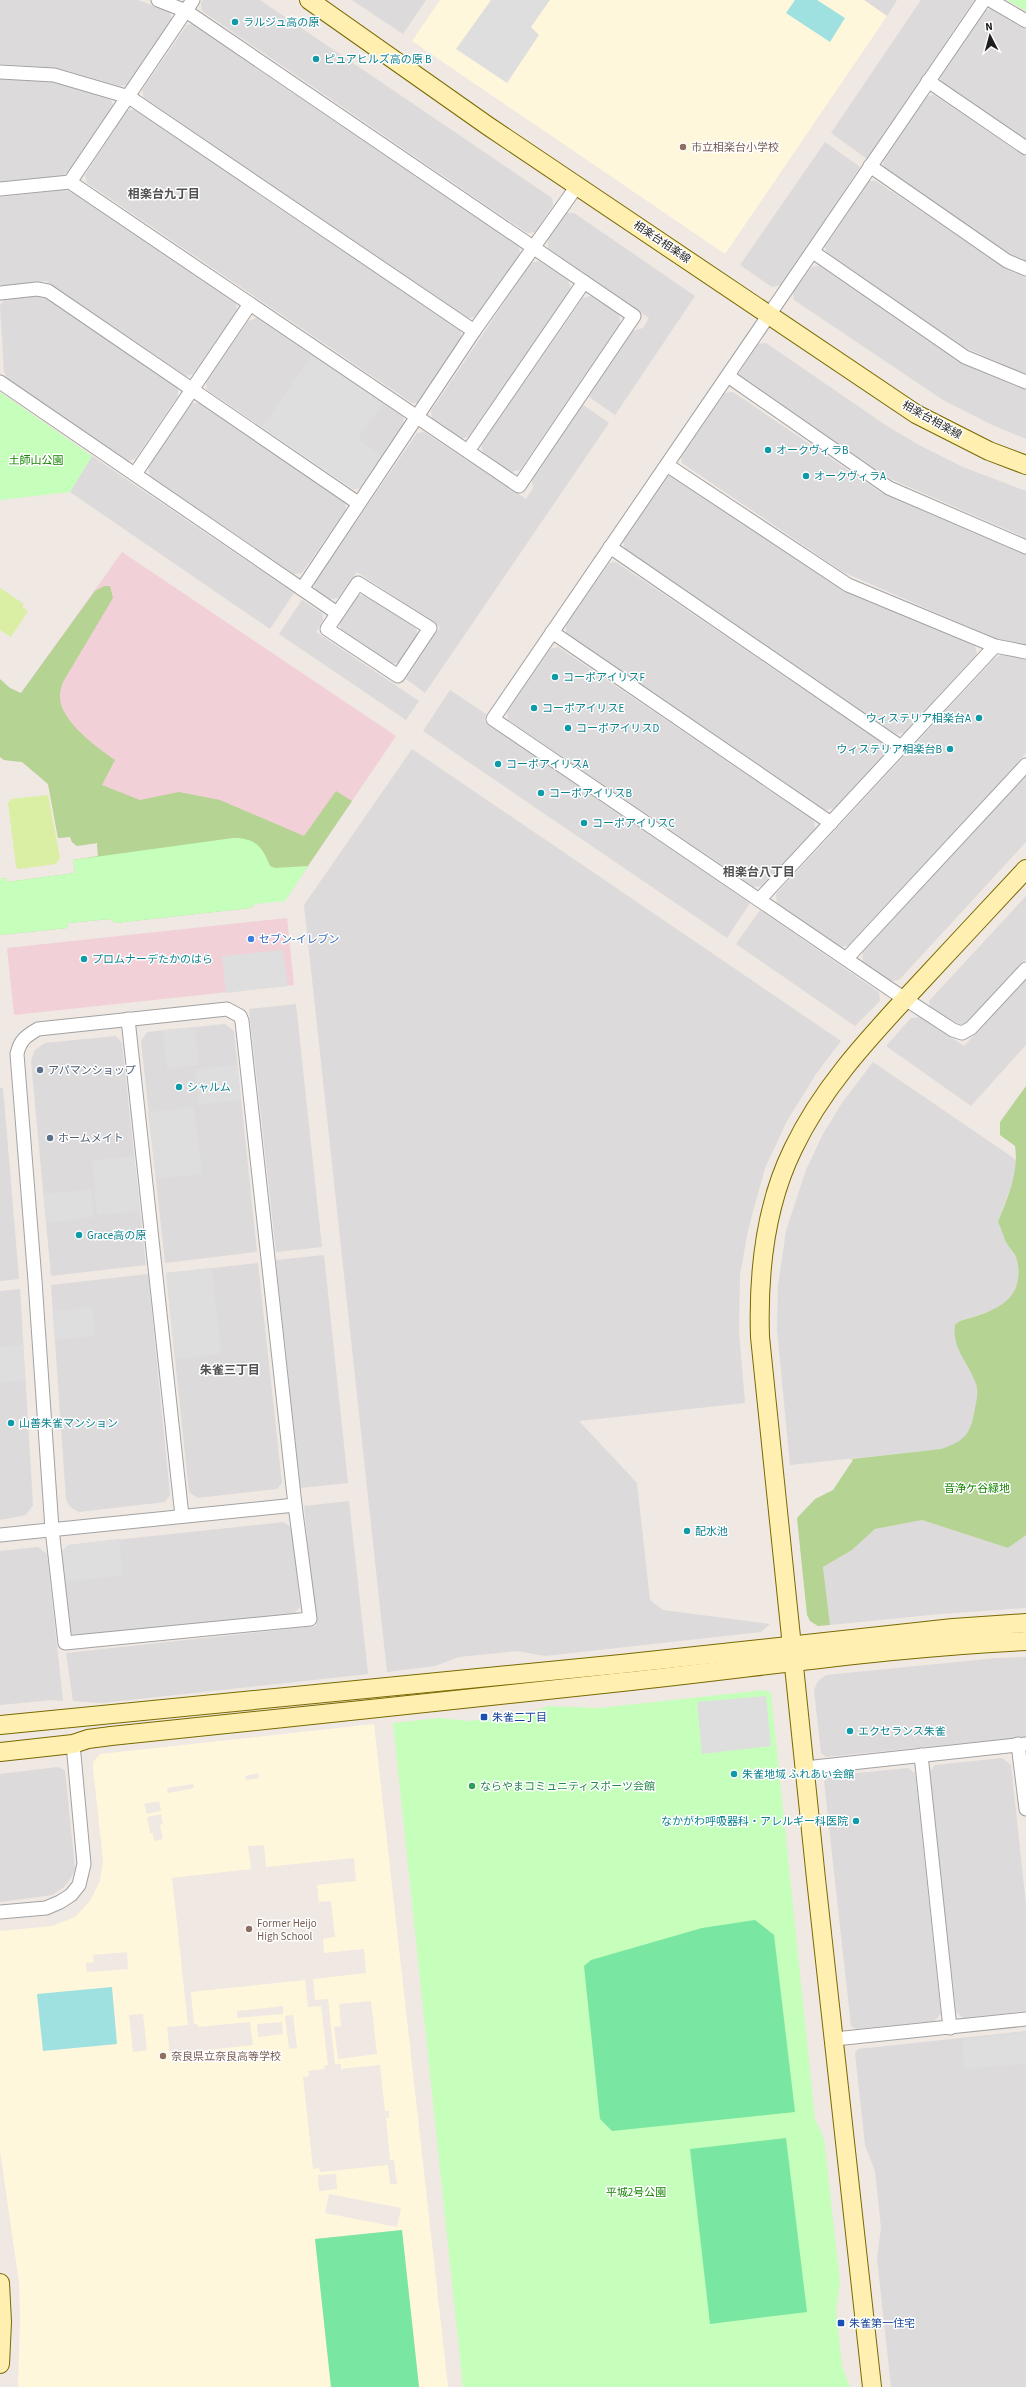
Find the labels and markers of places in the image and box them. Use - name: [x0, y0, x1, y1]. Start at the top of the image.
- place label: ラルジュ高の原: [243, 15, 319, 30]
- marker: ラルジュ高の原: [230, 17, 240, 27]
- place label: ピュアヒルズ高の原 B: [324, 52, 432, 67]
- marker: ピュアヒルズ高の原 B: [311, 54, 321, 64]
- place label: 市立相楽台小学校: [691, 140, 779, 155]
- marker: 市立相楽台小学校: [678, 142, 688, 152]
- place label: オークヴィラB: [776, 443, 849, 458]
- marker: オークヴィラB: [763, 445, 773, 455]
- place label: オークヴィラA: [814, 469, 886, 484]
- marker: オークヴィラA: [801, 471, 811, 481]
- place label: コーポアイリスF: [563, 670, 645, 685]
- marker: コーポアイリスF: [550, 672, 560, 682]
- place label: コーポアイリスE: [542, 701, 624, 716]
- marker: コーポアイリスE: [529, 703, 539, 713]
- place label: ウィステリア相楽台A: [866, 711, 971, 726]
- marker: ウィステリア相楽台A: [974, 713, 984, 723]
- place label: コーポアイリスD: [576, 721, 659, 736]
- marker: コーポアイリスD: [563, 723, 573, 733]
- place label: ウィステリア相楽台B: [837, 742, 943, 757]
- marker: ウィステリア相楽台B: [945, 744, 955, 754]
- place label: コーポアイリスA: [506, 757, 588, 772]
- marker: コーポアイリスA: [493, 759, 503, 769]
- place label: コーポアイリスB: [549, 786, 632, 801]
- marker: コーポアイリスB: [536, 788, 546, 798]
- place label: コーポアイリスC: [592, 816, 675, 831]
- marker: コーポアイリスC: [579, 818, 589, 828]
- place label: セブン-イレブン: [259, 932, 339, 947]
- marker: セブン-イレブン: [246, 934, 256, 944]
- place label: プロムナーデたかのはら: [92, 952, 213, 967]
- marker: プロムナーデたかのはら: [79, 954, 89, 964]
- place label: アパマンショップ: [48, 1063, 136, 1078]
- marker: アパマンショップ: [35, 1065, 45, 1075]
- place label: シャルム: [187, 1080, 231, 1095]
- marker: シャルム: [174, 1082, 184, 1092]
- place label: ホームメイト: [58, 1131, 124, 1146]
- marker: ホームメイト: [45, 1133, 55, 1143]
- place label: Grace高の原: [87, 1228, 146, 1243]
- marker: Grace高の原: [74, 1230, 84, 1240]
- place label: 山善朱雀マンション: [19, 1416, 118, 1431]
- marker: 山善朱雀マンション: [6, 1418, 16, 1428]
- place label: 配水池: [695, 1524, 728, 1539]
- marker: 配水池: [682, 1526, 692, 1536]
- place label: 朱雀二丁目: [492, 1710, 547, 1725]
- marker: 朱雀二丁目: [479, 1712, 489, 1722]
- place label: エクセランス朱雀: [858, 1724, 946, 1739]
- marker: エクセランス朱雀: [845, 1726, 855, 1736]
- place label: 朱雀地域 ふれあい会館: [742, 1767, 854, 1782]
- marker: 朱雀地域 ふれあい会館: [729, 1769, 739, 1779]
- place label: ならやまコミュニティスポーツ会館: [480, 1779, 655, 1794]
- marker: ならやまコミュニティスポーツ会館: [467, 1781, 477, 1791]
- place label: なかがわ呼吸器科・アレルギー科医院: [661, 1814, 848, 1829]
- marker: なかがわ呼吸器科・アレルギー科医院: [851, 1816, 861, 1826]
- place label: Former Heijo High School: [257, 1916, 317, 1944]
- marker: Former Heijo High School: [244, 1924, 254, 1934]
- place label: 奈良県立奈良高等学校: [171, 2049, 281, 2064]
- marker: 奈良県立奈良高等学校: [158, 2051, 168, 2061]
- place label: 朱雀第一住宅: [849, 2316, 915, 2331]
- marker: 朱雀第一住宅: [836, 2318, 846, 2328]

